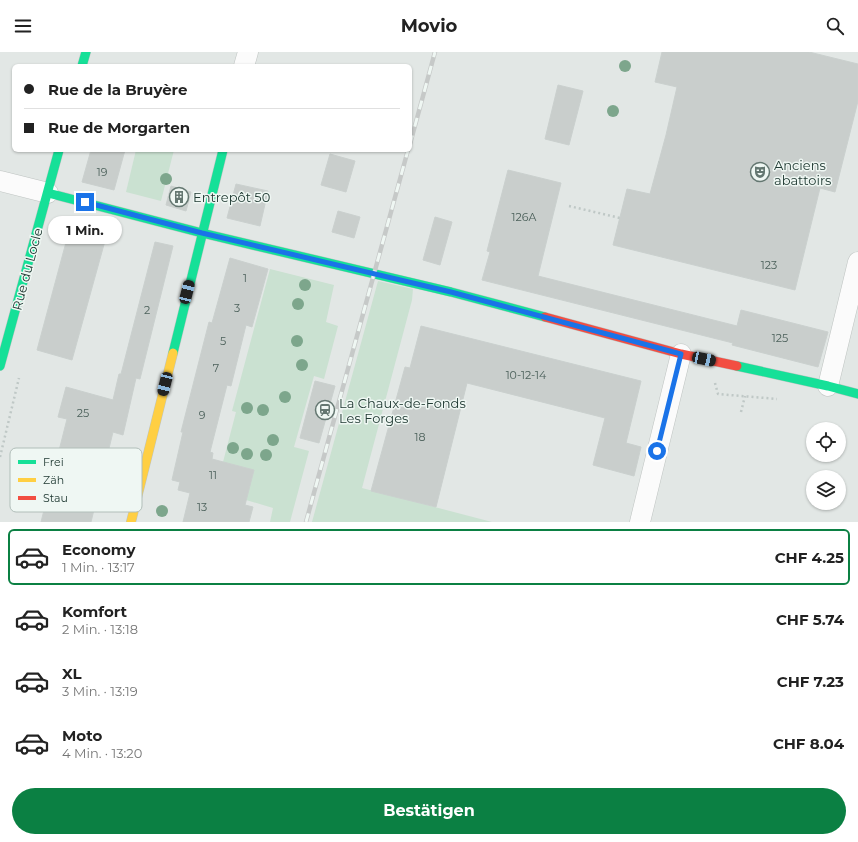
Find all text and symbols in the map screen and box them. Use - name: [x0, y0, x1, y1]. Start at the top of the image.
- icon: menu: [12, 15, 34, 37]
- text: Movio: [401, 15, 457, 37]
- icon: search: [824, 15, 846, 37]
- text: Rue de la Bruyère: [48, 80, 187, 99]
- text: Rue de Morgarten: [48, 118, 190, 137]
- place label: Anciens abattoirs: [774, 157, 831, 188]
- theatre icon: Anciens abattoirs: [749, 161, 771, 183]
- house number: 19: [97, 165, 108, 179]
- building icon: Entrepôt 50: [168, 186, 190, 208]
- place label: Entrepôt 50: [193, 189, 270, 205]
- route end: [76, 193, 94, 211]
- house number: 126A: [512, 210, 537, 224]
- callout: 1 Min.: [48, 216, 122, 244]
- text: 1 Min.: [66, 222, 104, 238]
- street label: Rue du Locle: [8, 226, 46, 312]
- house number: 123: [761, 258, 777, 272]
- house number: 1: [243, 271, 247, 285]
- car: [178, 279, 196, 305]
- house number: 3: [234, 301, 240, 315]
- house number: 2: [144, 303, 150, 317]
- house number: 125: [772, 331, 788, 345]
- house number: 5: [220, 334, 226, 348]
- car: [691, 351, 717, 367]
- house number: 7: [213, 361, 219, 375]
- house number: 10-12-14: [506, 368, 547, 382]
- car: [156, 371, 174, 397]
- place label: La Chaux-de-Fonds Les Forges: [339, 395, 466, 426]
- station icon: La Chaux-de-Fonds Les Forges: [314, 399, 336, 421]
- house number: 25: [77, 406, 89, 420]
- house number: 9: [199, 408, 206, 422]
- map controls: [806, 422, 846, 510]
- button: locate: [806, 422, 846, 462]
- house number: 18: [415, 430, 426, 444]
- route start: [648, 442, 666, 460]
- legend: [10, 448, 142, 512]
- text: Frei: [43, 455, 64, 469]
- house number: 11: [209, 468, 217, 482]
- button: layers: [806, 470, 846, 510]
- text: Zäh: [43, 473, 64, 487]
- text: Stau: [43, 491, 68, 505]
- house number: 13: [197, 500, 207, 514]
- icon: car: [14, 539, 50, 575]
- text: Economy: [62, 540, 135, 559]
- text: CHF 4.25: [775, 548, 844, 567]
- text: 1 Min. · 13:17: [62, 559, 135, 575]
- icon: car: [14, 601, 50, 637]
- text: Komfort: [62, 602, 127, 621]
- text: CHF 5.74: [776, 610, 844, 629]
- text: 2 Min. · 13:18: [62, 621, 138, 637]
- icon: car: [14, 663, 50, 699]
- text: XL: [62, 664, 81, 683]
- text: CHF 7.23: [777, 672, 844, 691]
- text: 3 Min. · 13:19: [62, 683, 138, 699]
- icon: car: [14, 725, 50, 761]
- text: Moto: [62, 726, 102, 745]
- text: CHF 8.04: [773, 734, 844, 753]
- text: 4 Min. · 13:20: [62, 745, 142, 761]
- button: Bestätigen: [12, 788, 846, 834]

